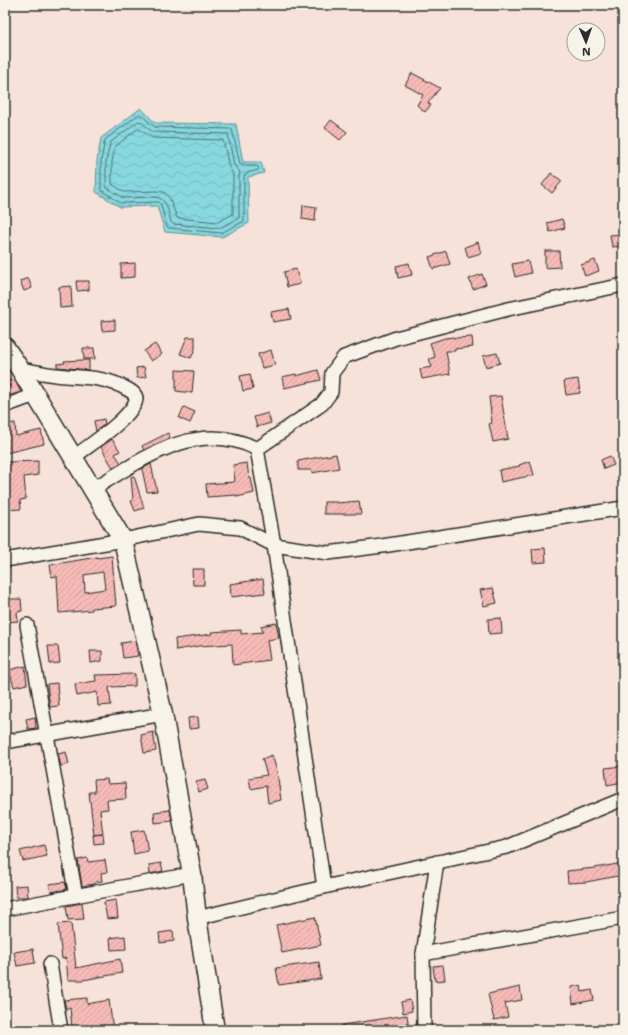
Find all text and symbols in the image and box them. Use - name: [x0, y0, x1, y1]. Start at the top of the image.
- north arrow: [566, 22, 606, 62]
- text: N: [581, 44, 591, 59]

